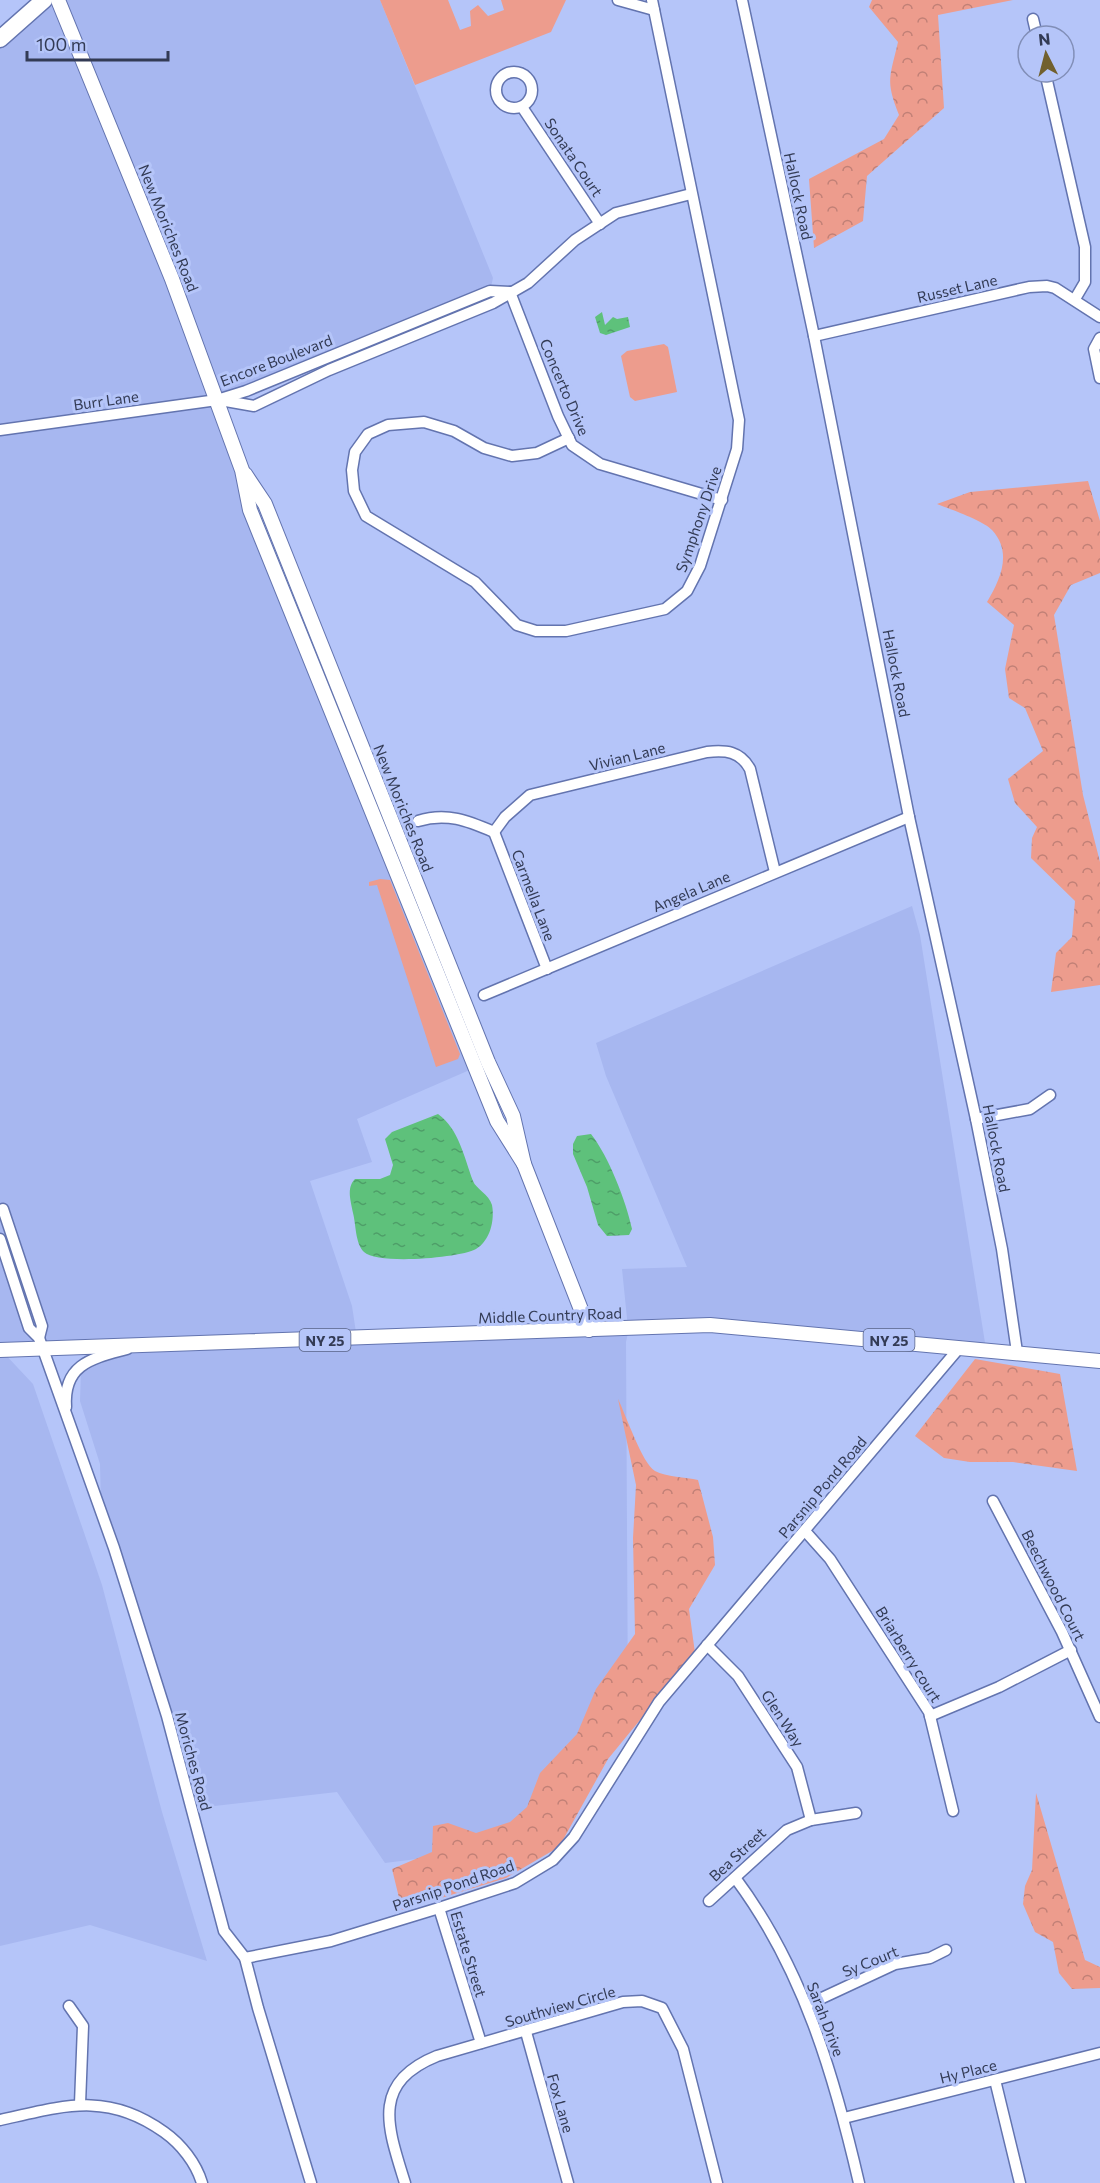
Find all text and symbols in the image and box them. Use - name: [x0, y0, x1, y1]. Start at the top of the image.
- scale bar: [27, 24, 168, 62]
- north arrow: [1016, 24, 1076, 84]
- text: N: [1037, 29, 1051, 49]
- text: 100 m: [36, 33, 86, 55]
- street label: Sonata Court: [541, 114, 607, 200]
- street label: Hallock Road: [781, 151, 817, 241]
- street label: New Moriches Road: [135, 162, 203, 294]
- street label: Russet Lane: [915, 270, 999, 306]
- street label: Encore Boulevard: [217, 330, 335, 390]
- street label: Concerto Drive: [537, 336, 593, 438]
- street label: Burr Lane: [72, 386, 140, 413]
- street label: Symphony Drive: [671, 464, 725, 574]
- street label: Hallock Road: [880, 628, 914, 718]
- street label: Vivian Lane: [587, 738, 667, 774]
- street label: New Moriches Road: [370, 742, 438, 874]
- street label: Carmella Lane: [508, 847, 560, 943]
- street label: Angela Lane: [650, 867, 732, 915]
- street label: Hallock Road: [980, 1103, 1014, 1193]
- street label: Middle Country Road: [478, 1303, 622, 1327]
- road number: NY 25: [300, 1329, 350, 1351]
- road number: NY 25: [864, 1329, 914, 1351]
- street label: Parsnip Pond Road: [774, 1432, 870, 1542]
- street label: Beechwood Court: [1018, 1526, 1090, 1644]
- street label: Briarberry court: [872, 1603, 946, 1705]
- street label: Glen Way: [758, 1686, 808, 1750]
- street label: Moriches Road: [172, 1710, 216, 1812]
- street label: Bea Street: [705, 1823, 769, 1885]
- street label: Parsnip Pond Road: [390, 1856, 516, 1914]
- street label: Estate Street: [447, 1909, 491, 1999]
- street label: Sy Court: [839, 1942, 901, 1980]
- street label: Sarah Drive: [804, 1979, 848, 2059]
- street label: Southview Circle: [503, 1982, 617, 2030]
- street label: Hy Place: [938, 2055, 999, 2087]
- street label: Fox Lane: [544, 2071, 578, 2135]

